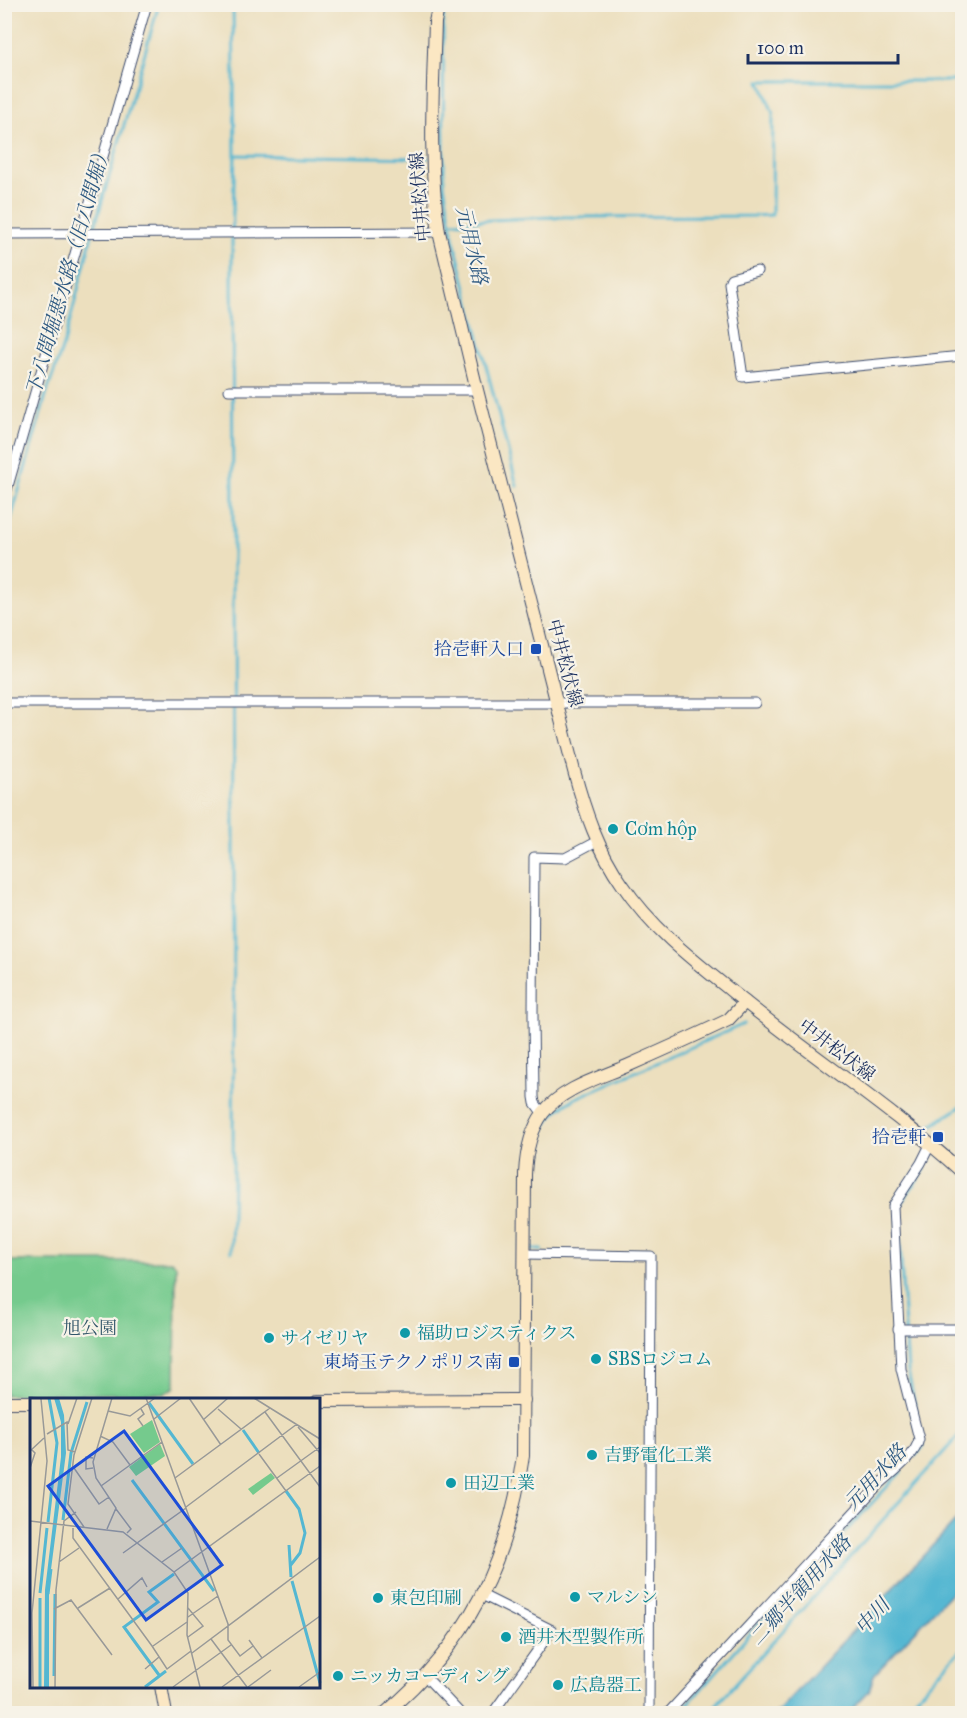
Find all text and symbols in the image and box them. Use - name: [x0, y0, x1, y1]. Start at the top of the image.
- scale bar: [748, 27, 898, 65]
- text: 100 m: [757, 37, 804, 59]
- water label: 下八間堀悪水路（旧八間堀）: [21, 142, 115, 398]
- street label: 中井松伏線: [405, 151, 435, 243]
- water label: 元用水路: [451, 203, 493, 289]
- street label: 中井松伏線: [543, 617, 587, 709]
- place label: 拾壱軒入口: [434, 638, 524, 660]
- marker: 拾壱軒入口: [529, 642, 543, 656]
- place label: Cơm hộp: [625, 818, 697, 840]
- marker: Cơm hộp: [606, 822, 620, 836]
- street label: 中井松伏線: [794, 1014, 880, 1086]
- place label: 拾壱軒: [872, 1126, 926, 1148]
- marker: 拾壱軒: [931, 1130, 945, 1144]
- park label: 旭公園: [63, 1317, 117, 1339]
- place label: 福助ロジスティクス: [417, 1322, 576, 1344]
- marker: 福助ロジスティクス: [398, 1326, 412, 1340]
- place label: サイゼリヤ: [281, 1327, 369, 1349]
- marker: サイゼリヤ: [262, 1331, 276, 1345]
- place label: SBSロジコム: [608, 1348, 713, 1370]
- place label: 東埼玉テクノポリス南: [323, 1351, 502, 1373]
- marker: SBSロジコム: [589, 1352, 603, 1366]
- marker: 東埼玉テクノポリス南: [507, 1355, 521, 1369]
- inset map: [30, 1398, 320, 1688]
- water label: 元用水路: [839, 1438, 912, 1514]
- place label: 吉野電化工業: [604, 1444, 712, 1466]
- marker: 吉野電化工業: [585, 1448, 599, 1462]
- place label: 田辺工業: [463, 1472, 535, 1494]
- marker: 田辺工業: [444, 1476, 458, 1490]
- water label: 二郷半領用水路: [744, 1528, 857, 1650]
- place label: マルシン: [587, 1586, 658, 1608]
- place label: 東包印刷: [390, 1587, 462, 1609]
- marker: マルシン: [568, 1590, 582, 1604]
- marker: 東包印刷: [371, 1591, 385, 1605]
- water label: 中川: [850, 1592, 896, 1639]
- place label: 酒井木型製作所: [518, 1626, 644, 1648]
- marker: 酒井木型製作所: [499, 1630, 513, 1644]
- place label: ニッカコーディング: [350, 1665, 509, 1687]
- marker: ニッカコーディング: [331, 1669, 345, 1683]
- place label: 広島器工: [570, 1674, 642, 1696]
- marker: 広島器工: [551, 1678, 565, 1692]

